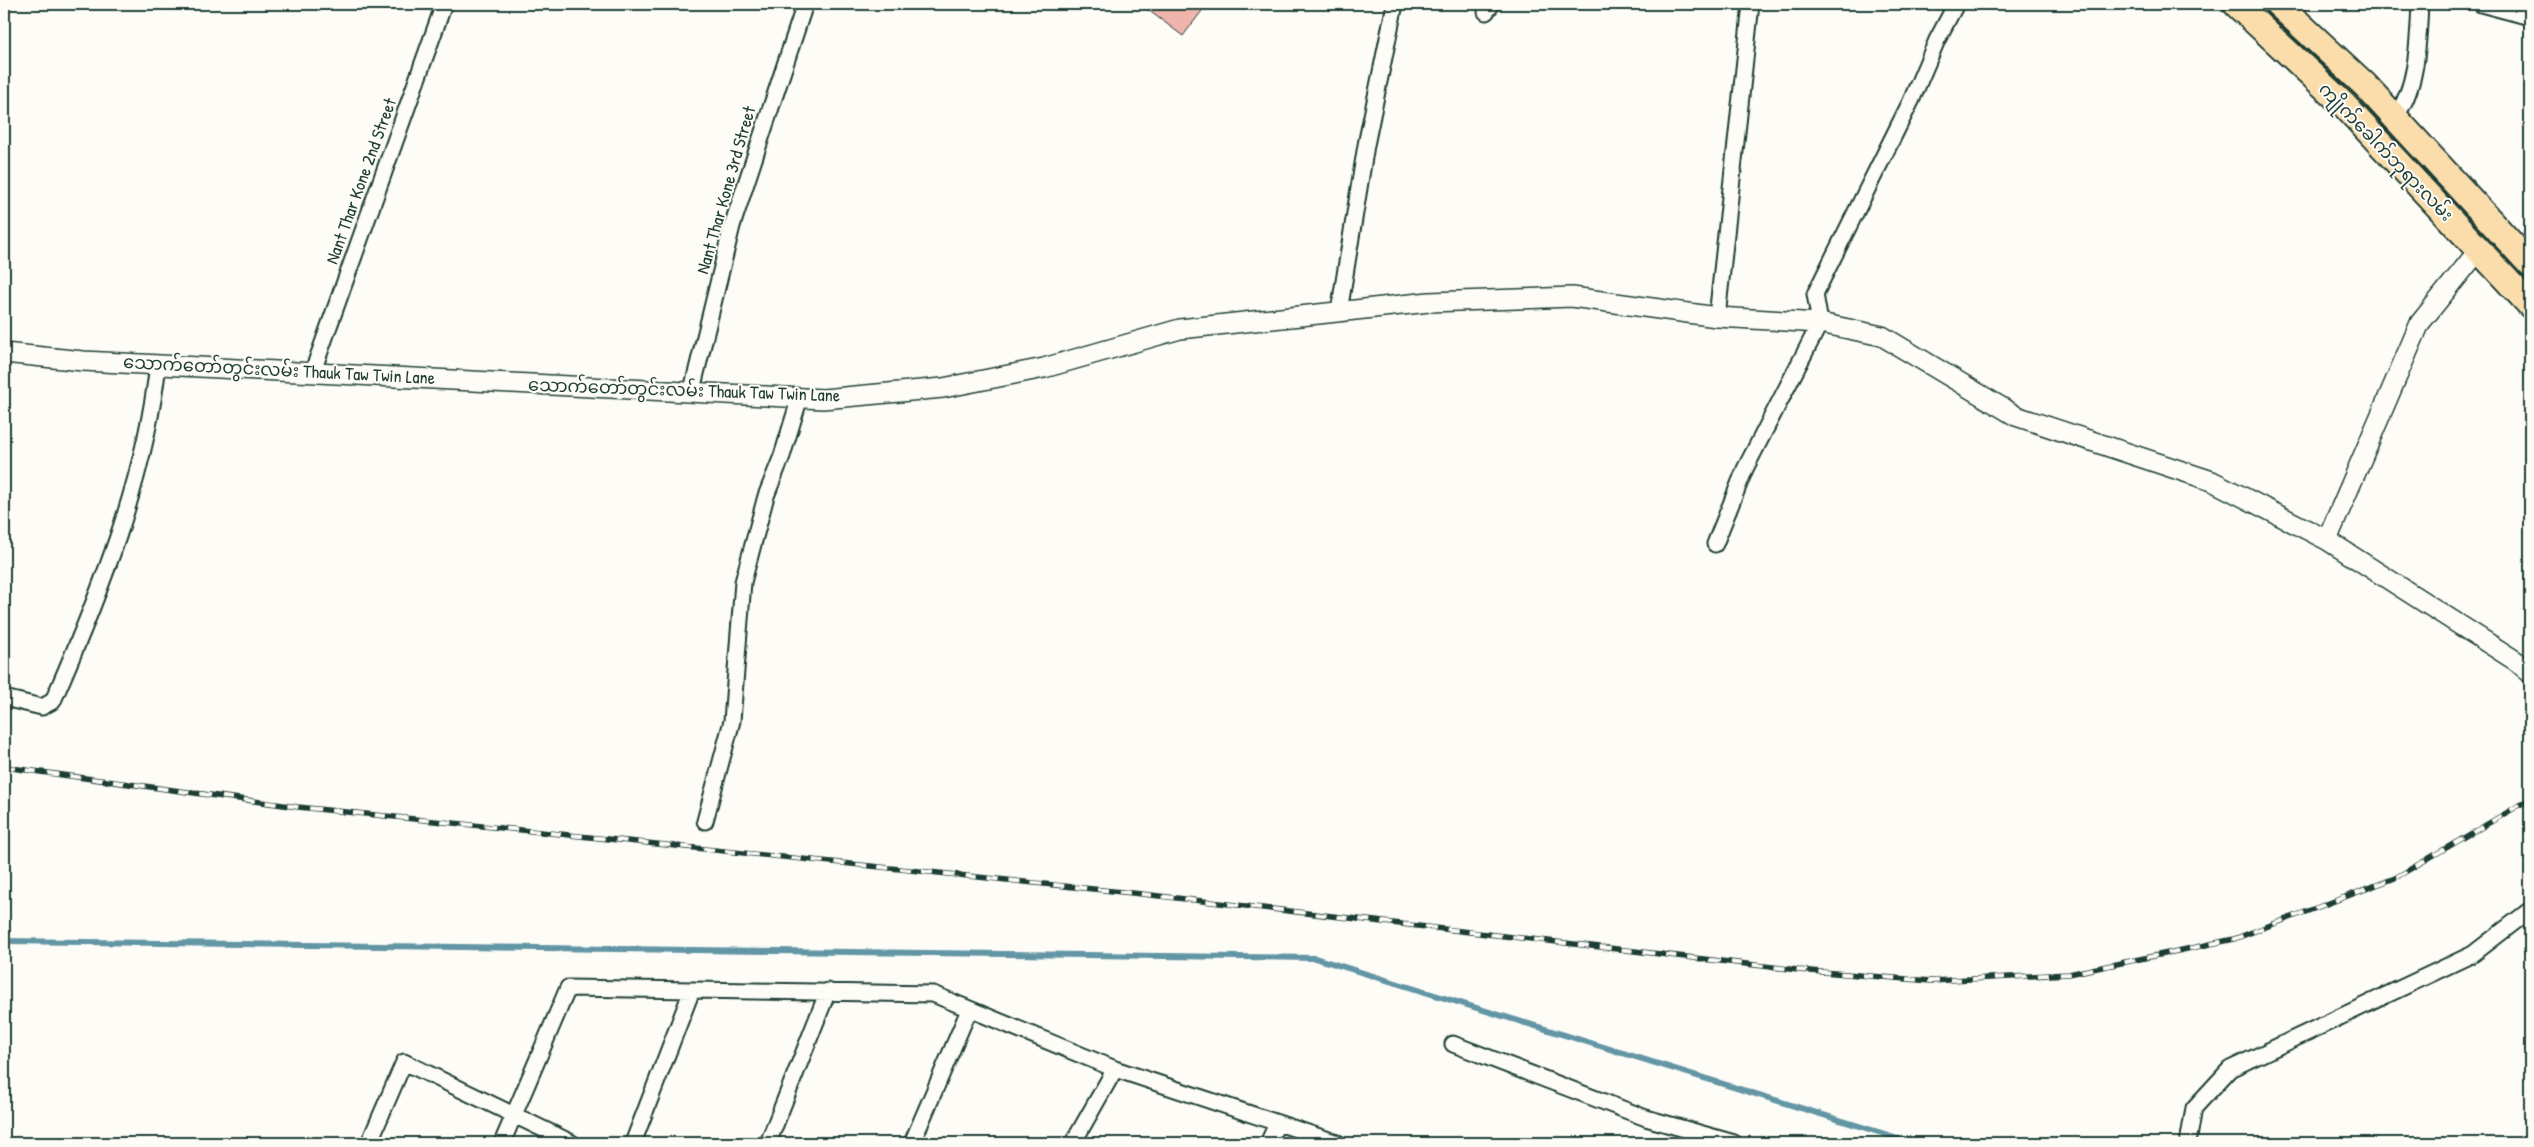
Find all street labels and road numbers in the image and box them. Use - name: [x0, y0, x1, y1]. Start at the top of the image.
- street label: ကျိုက်ခေါက်ဘုရားလမ်း: [2311, 76, 2460, 229]
- street label: Nant Thar Kone 2nd Street: [319, 94, 402, 267]
- street label: Nant Thar Kone 3rd Street: [690, 102, 762, 277]
- street label: သောက်တော်တွင်းလမ်း Thauk Taw Twin Lane: [122, 349, 436, 393]
- street label: သောက်တော်တွင်းလမ်း Thauk Taw Twin Lane: [527, 372, 840, 410]

